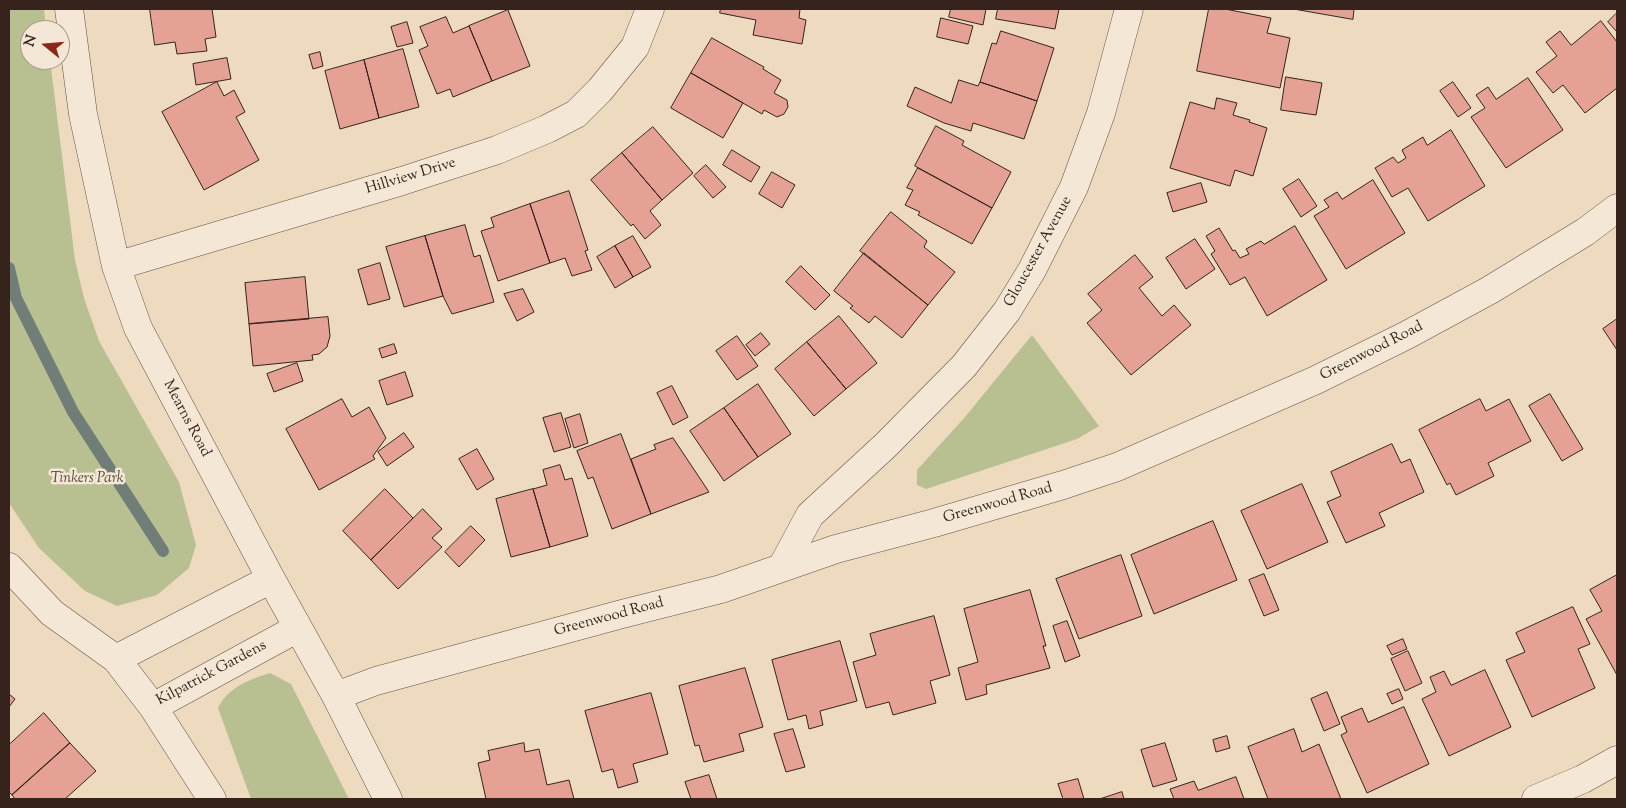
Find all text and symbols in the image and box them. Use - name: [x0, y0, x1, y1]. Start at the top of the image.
- north arrow: [20, 20, 70, 70]
- text: N: [20, 33, 43, 49]
- street label: Hillview Drive: [364, 155, 458, 199]
- street label: Gloucester Avenue: [1001, 193, 1077, 311]
- street label: Greenwood Road: [1318, 318, 1426, 386]
- street label: Mearns Road: [158, 377, 214, 461]
- park label: Tinkers Park: [51, 470, 123, 488]
- street label: Greenwood Road: [941, 480, 1055, 528]
- street label: Greenwood Road: [552, 595, 666, 641]
- street label: Kilpatrick Gardens: [154, 637, 270, 711]

